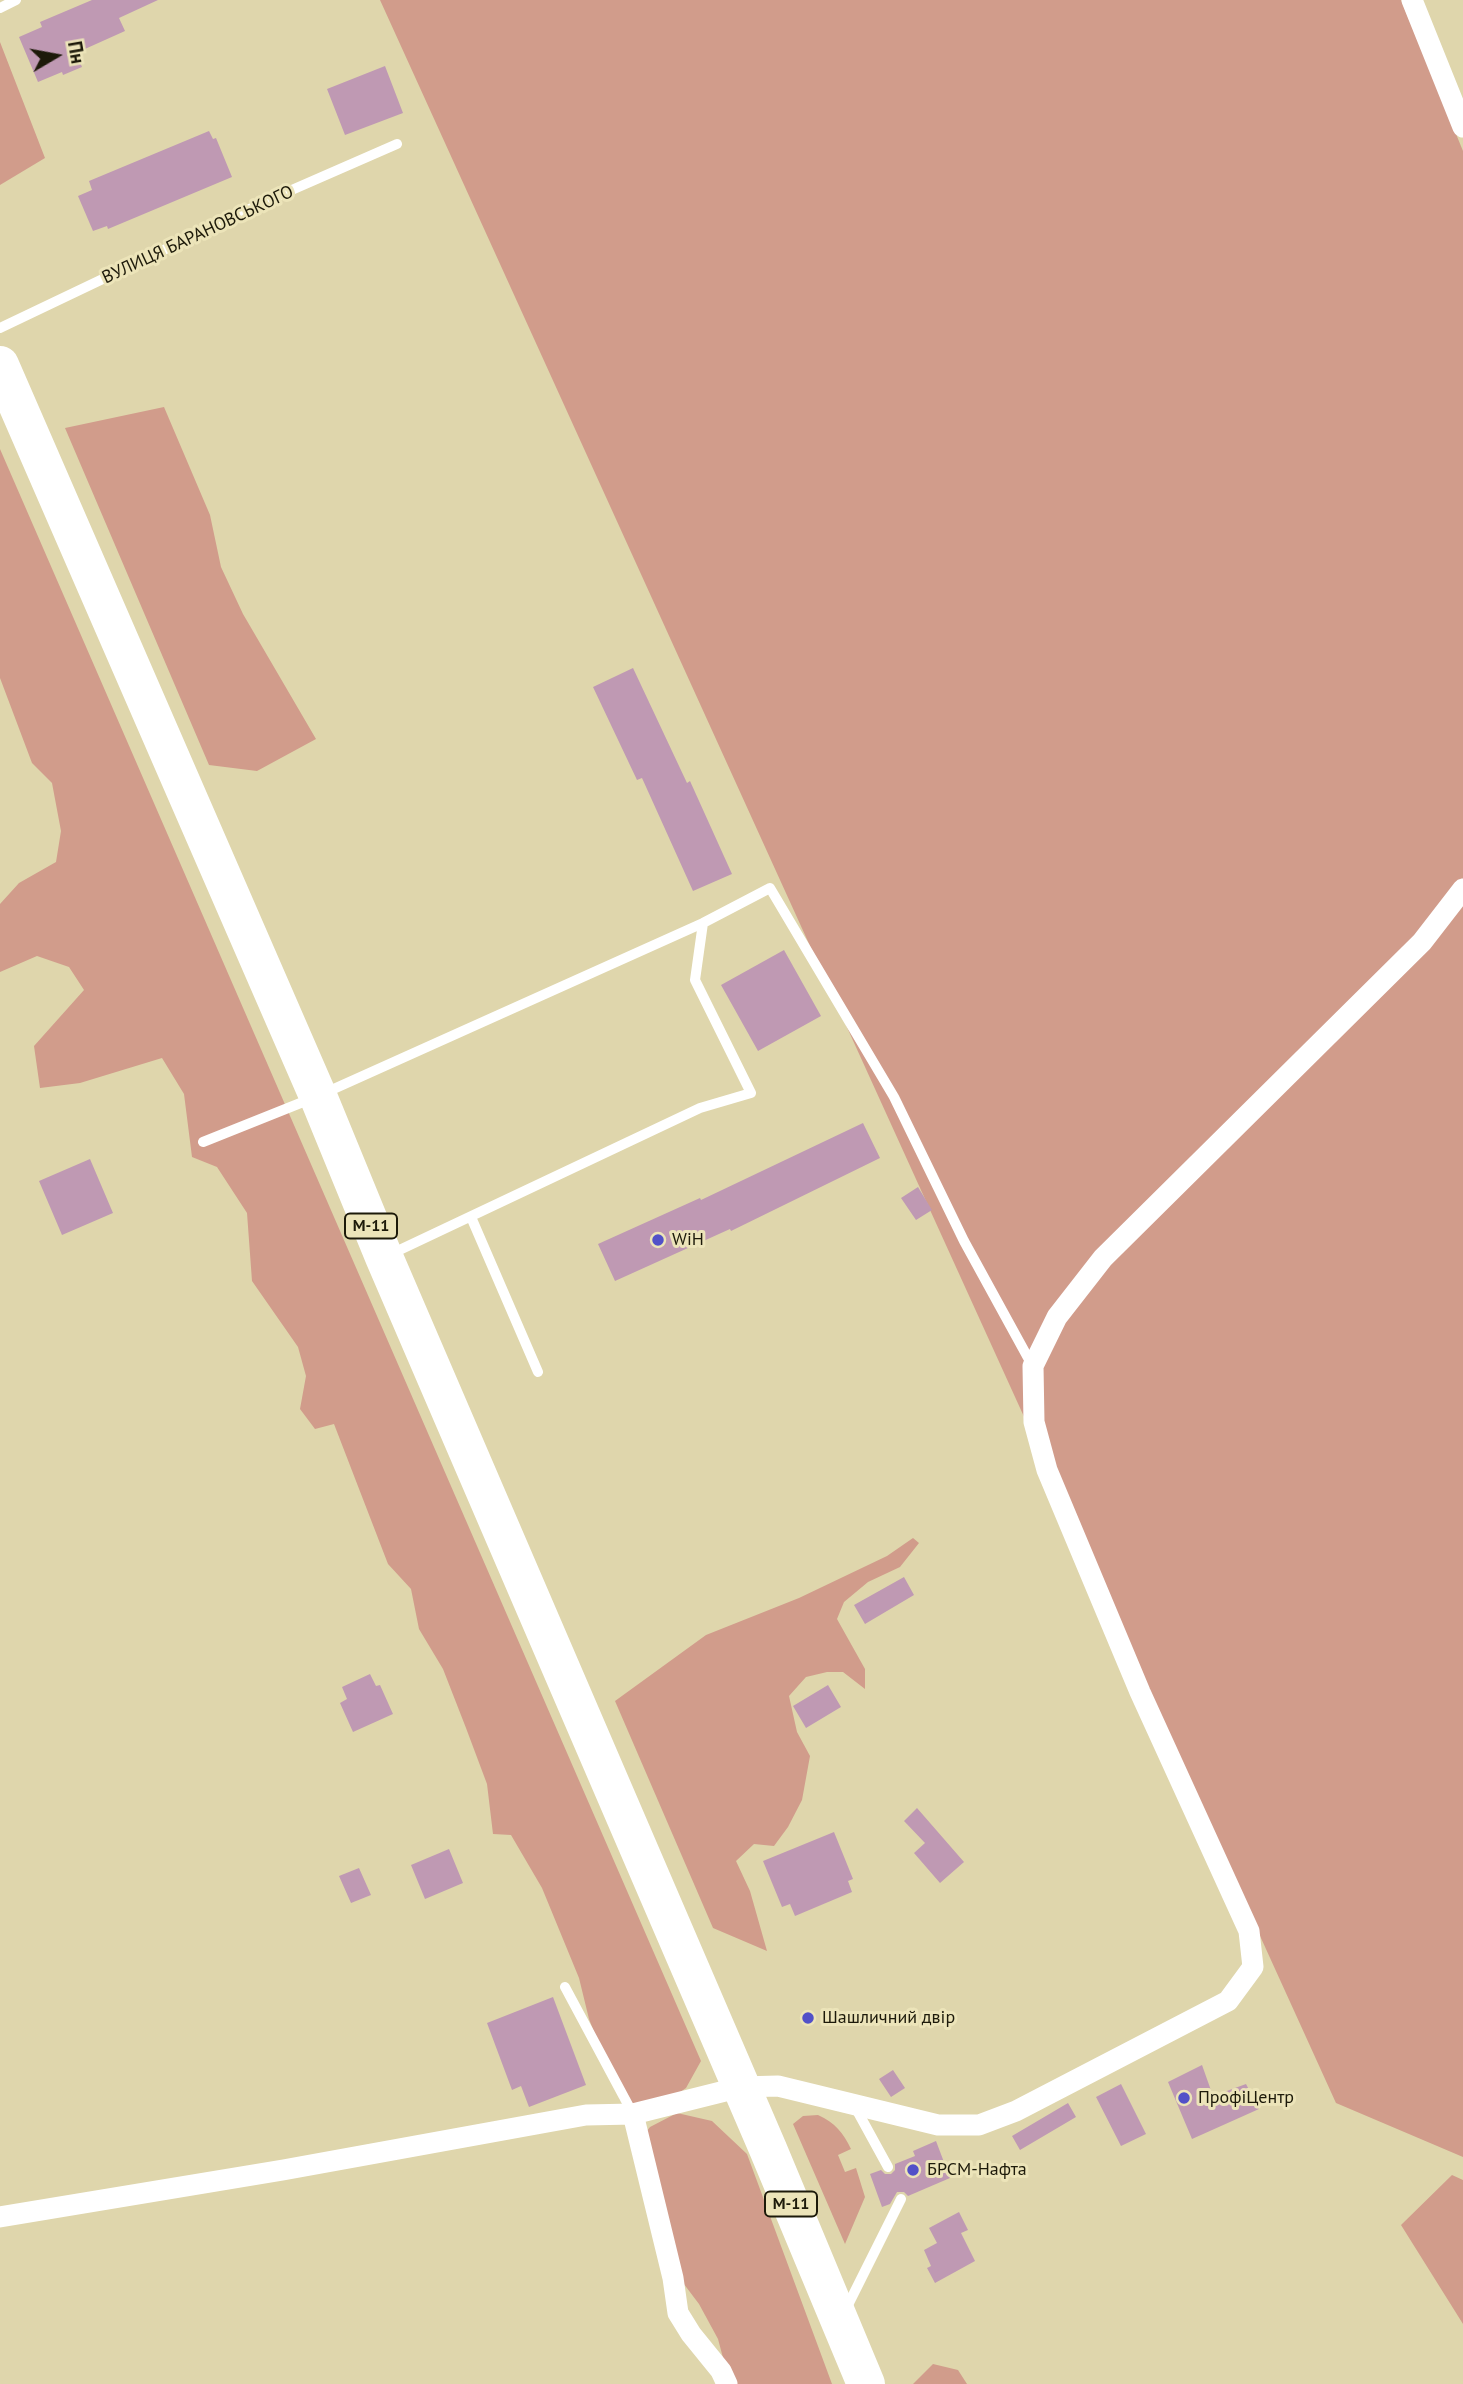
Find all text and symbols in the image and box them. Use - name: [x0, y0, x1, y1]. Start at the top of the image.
- north arrow: [21, 21, 91, 91]
- text: Пн: [63, 39, 90, 65]
- street label: ВУЛИЦЯ БАРАНОВСЬКОГО: [99, 181, 297, 289]
- road number: М-11: [345, 1214, 397, 1238]
- place label: WiH: [672, 1229, 704, 1251]
- marker: WiH: [650, 1232, 666, 1248]
- place label: Шашличний двір: [822, 2007, 955, 2029]
- marker: Шашличний двір: [800, 2010, 816, 2026]
- place label: ПрофіЦентр: [1198, 2087, 1294, 2109]
- marker: ПрофіЦентр: [1176, 2090, 1192, 2106]
- place label: БРСМ-Нафта: [927, 2159, 1027, 2181]
- marker: БРСМ-Нафта: [905, 2162, 921, 2178]
- road number: М-11: [765, 2192, 817, 2216]

